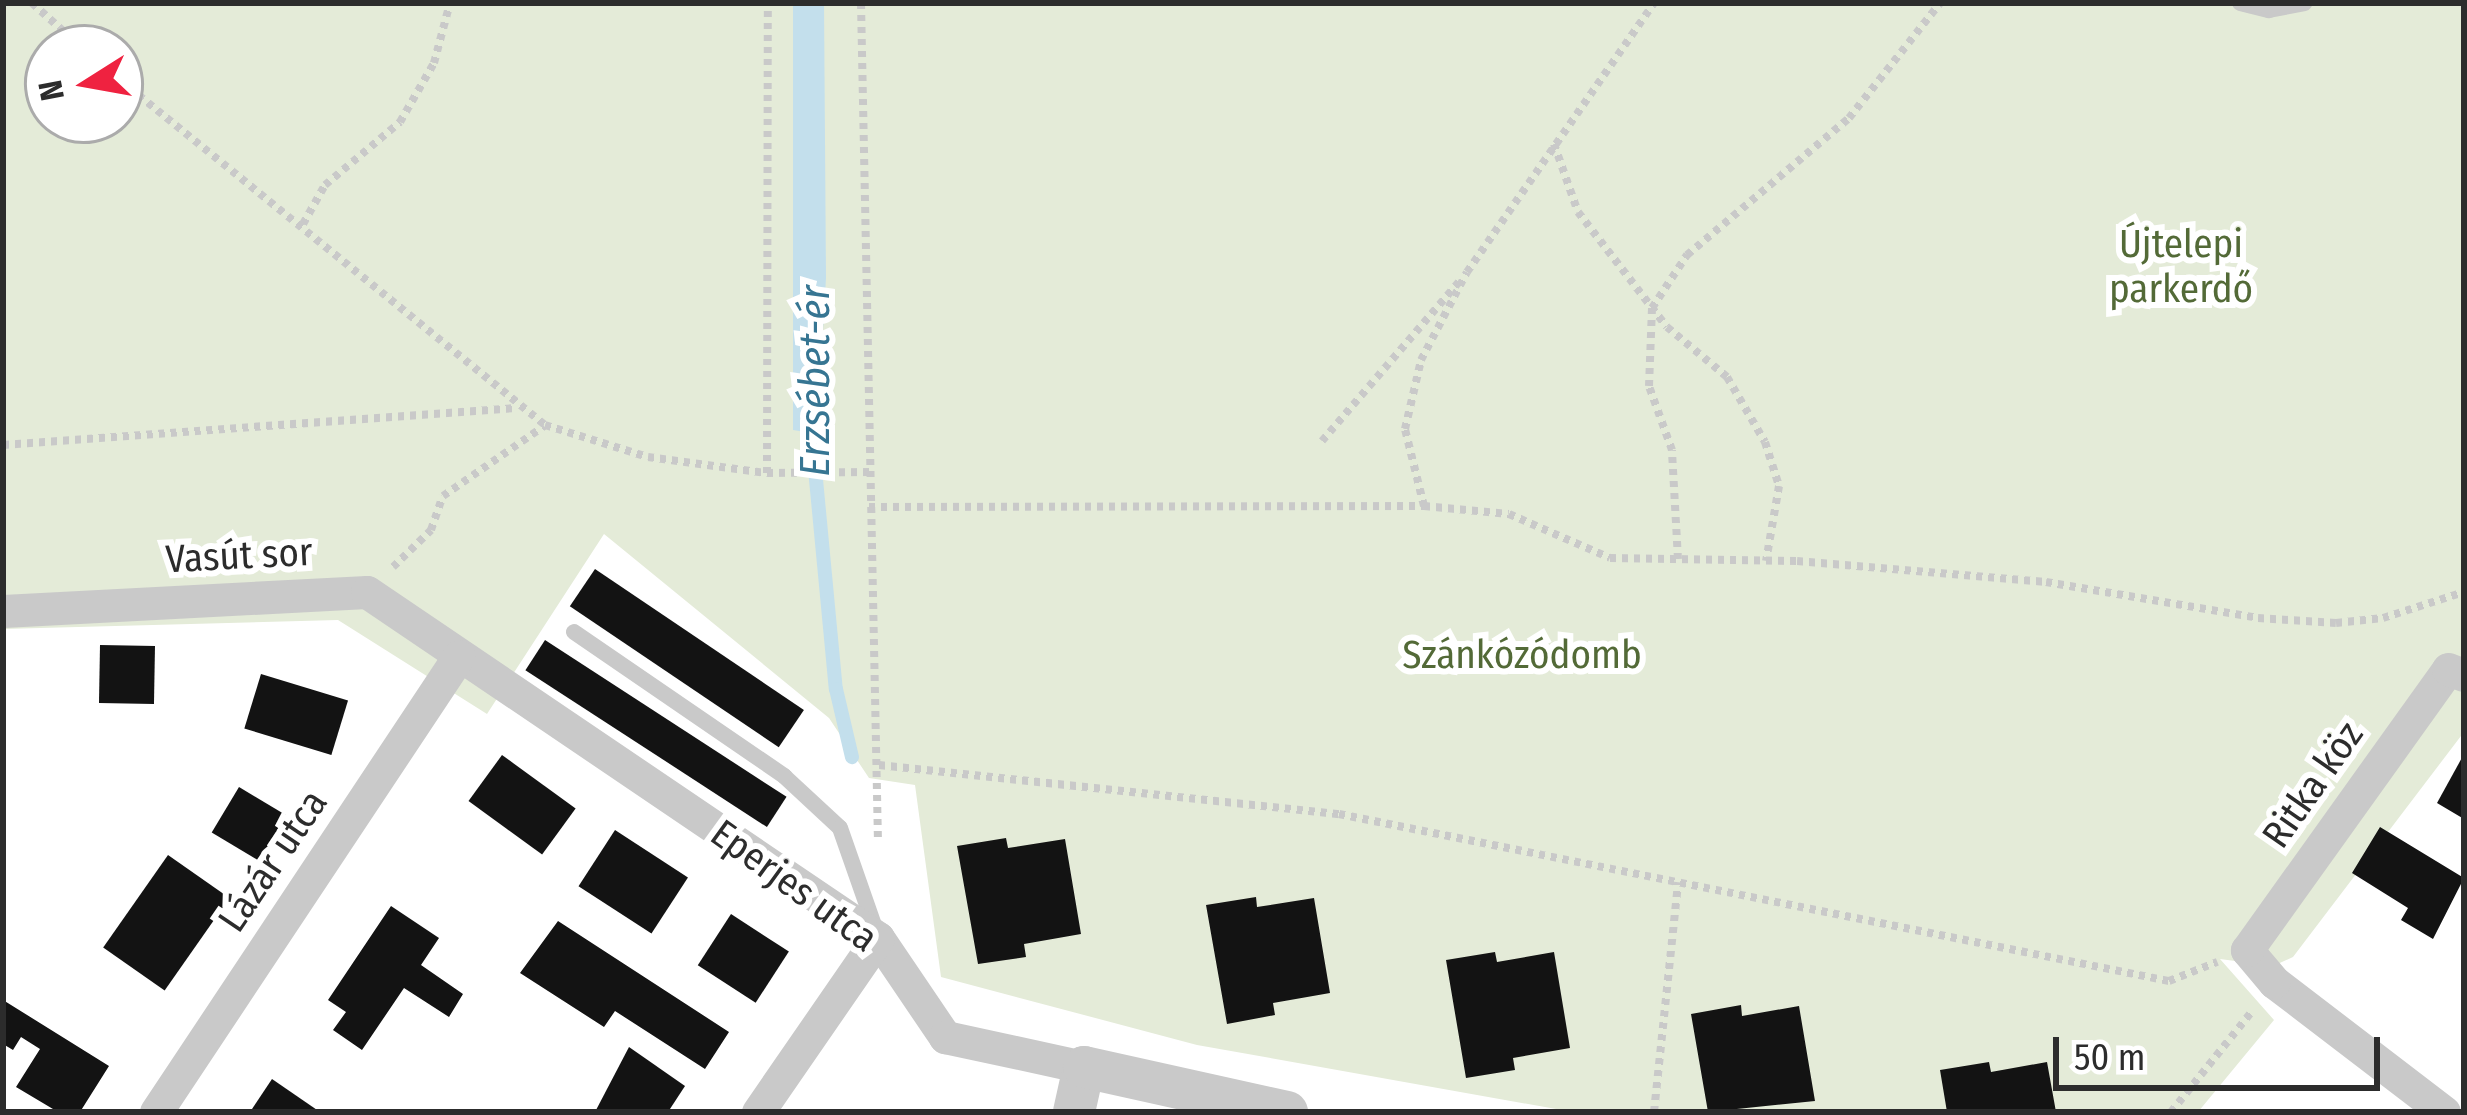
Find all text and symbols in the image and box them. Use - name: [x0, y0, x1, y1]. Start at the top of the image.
- north arrow: [24, 24, 144, 144]
- text: N: [30, 77, 73, 104]
- park label: Újtelepi parkerdő: [2109, 222, 2253, 313]
- water label: Erzsébet-ér: [790, 285, 840, 477]
- street label: Vasút sor: [164, 529, 314, 583]
- park label: Szánkózódomb: [1402, 632, 1642, 678]
- street label: Ritka köz: [2253, 713, 2373, 857]
- street label: Lázár utca: [209, 781, 337, 941]
- street label: Eperjes utca: [702, 810, 886, 962]
- scale bar: [2059, 1013, 2386, 1087]
- text: 50 m: [2074, 1036, 2145, 1080]

